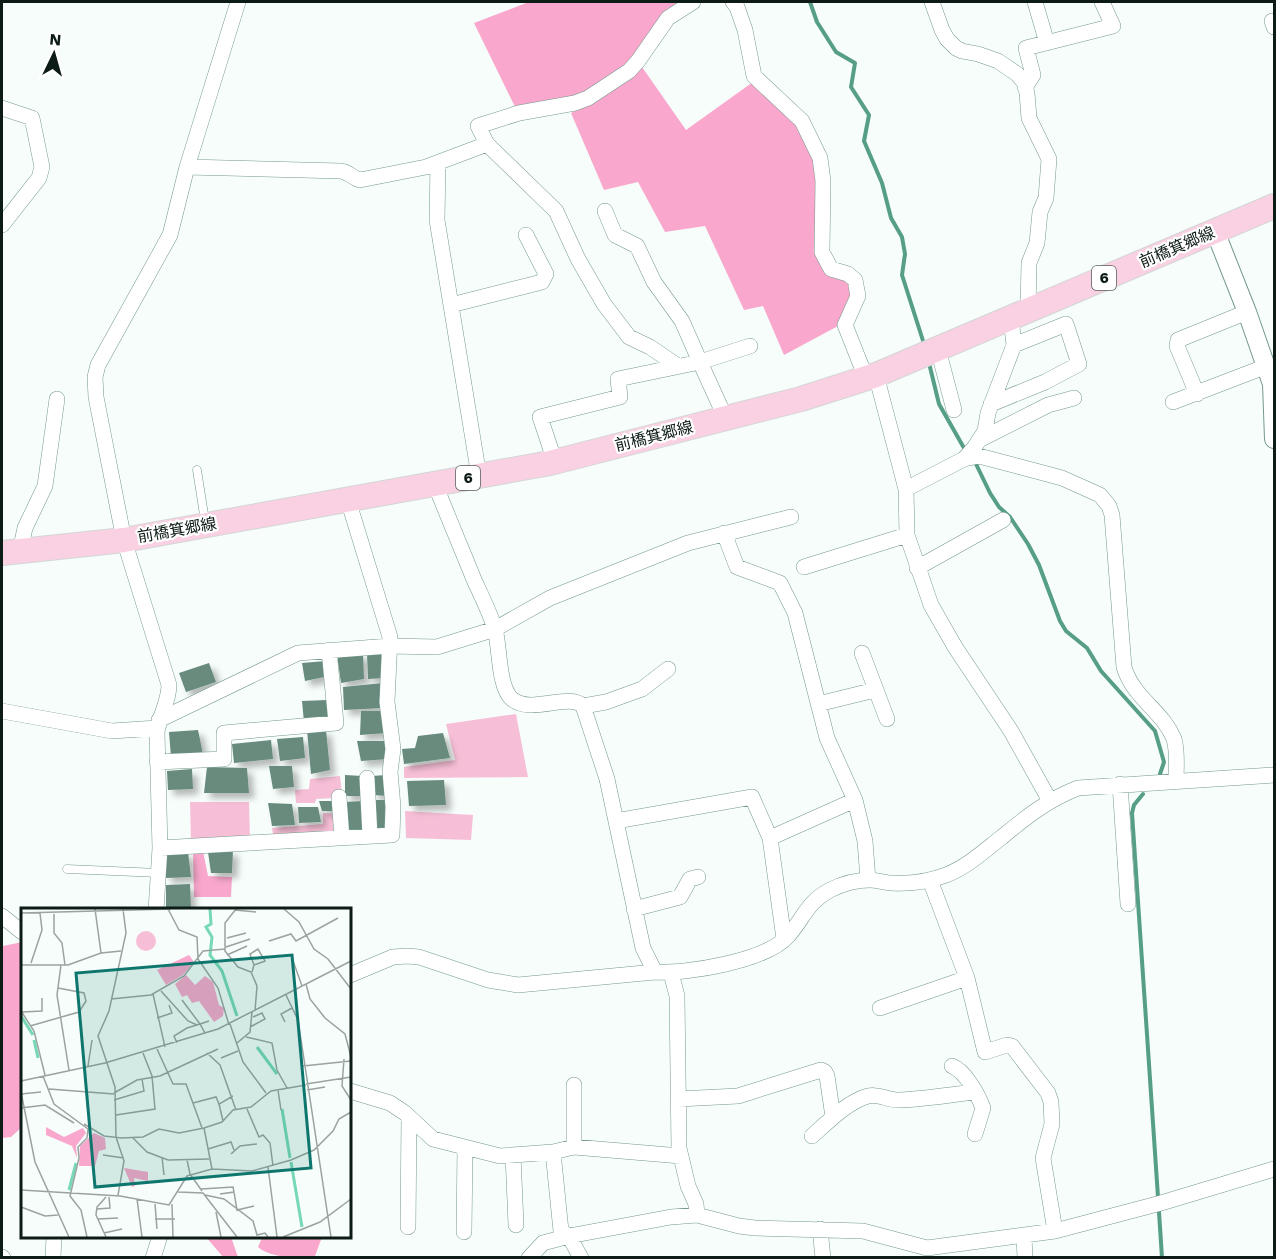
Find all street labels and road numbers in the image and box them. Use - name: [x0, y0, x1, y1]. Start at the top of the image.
- street label: 前橋箕郷線: [1136, 223, 1218, 271]
- road number: 6: [1092, 266, 1116, 290]
- street label: 前橋箕郷線: [613, 417, 695, 455]
- road number: 6: [456, 466, 480, 490]
- street label: 前橋箕郷線: [136, 514, 218, 546]

